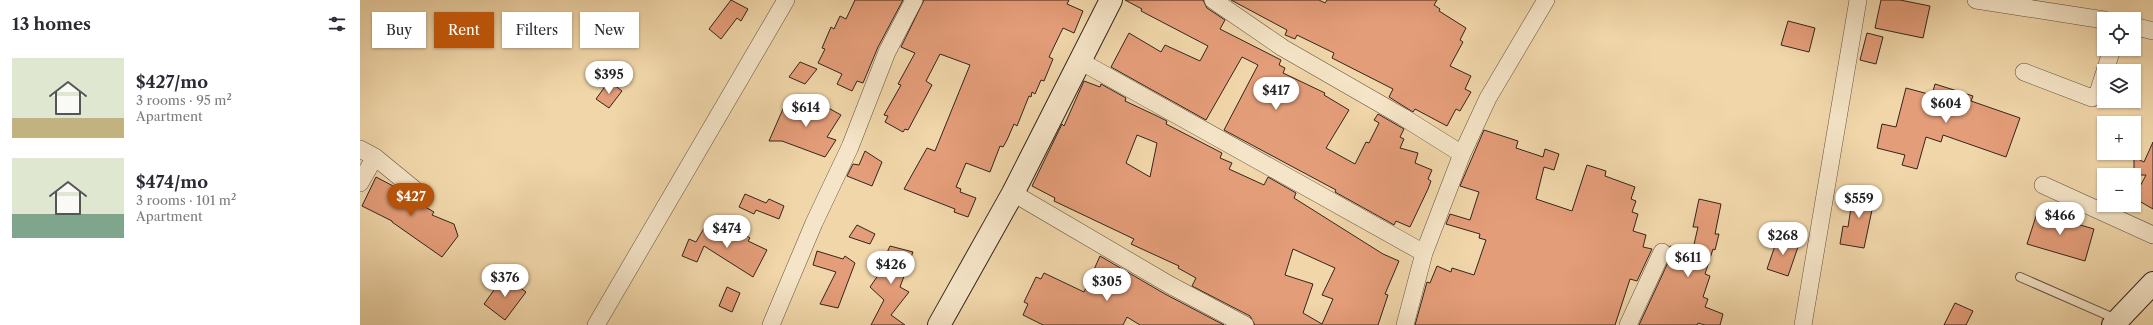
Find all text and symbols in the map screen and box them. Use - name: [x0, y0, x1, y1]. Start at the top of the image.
- chip: Buy: [372, 12, 426, 48]
- chip: Rent: [434, 12, 494, 48]
- chip: Filters: [502, 12, 572, 48]
- chip: New: [580, 12, 639, 48]
- map controls: [2097, 12, 2141, 212]
- button: locate: [2097, 12, 2141, 56]
- icon: filters: [326, 13, 348, 35]
- text: 13 homes: [12, 14, 91, 34]
- pin: $395: [585, 61, 633, 95]
- button: layers: [2097, 64, 2141, 108]
- text: $395: [594, 66, 624, 82]
- text: $427/mo: [136, 72, 208, 92]
- icon: home: [44, 74, 92, 122]
- pin: $417: [1252, 77, 1300, 111]
- text: $417: [1262, 82, 1290, 98]
- pin: $604: [1922, 90, 1970, 124]
- text: 3 rooms · 95 m²: [136, 92, 232, 108]
- pin: $614: [782, 94, 830, 128]
- text: $604: [1930, 95, 1962, 111]
- text: $614: [792, 99, 820, 115]
- text: Apartment: [136, 108, 203, 124]
- button: +: [2097, 116, 2141, 160]
- button: −: [2097, 168, 2141, 212]
- text: $474/mo: [136, 172, 208, 192]
- icon: home: [44, 174, 92, 222]
- pin: $427: [387, 183, 435, 217]
- pin: $559: [1835, 185, 1883, 219]
- text: $427: [396, 188, 426, 204]
- text: $559: [1844, 190, 1874, 206]
- text: 3 rooms · 101 m²: [136, 192, 236, 208]
- pin: $466: [2036, 202, 2084, 236]
- text: $466: [2045, 207, 2075, 223]
- text: Apartment: [136, 208, 203, 224]
- pin: $474: [703, 215, 751, 249]
- text: $474: [712, 220, 742, 236]
- pin: $268: [1759, 222, 1807, 256]
- text: $268: [1768, 227, 1798, 243]
- pin: $611: [1664, 244, 1712, 278]
- text: $611: [1675, 249, 1701, 265]
- pin: $426: [867, 251, 915, 285]
- text: $426: [876, 256, 906, 272]
- pin: $376: [481, 264, 529, 298]
- pin: $305: [1083, 268, 1131, 302]
- text: $376: [491, 269, 519, 285]
- text: $305: [1092, 273, 1122, 289]

